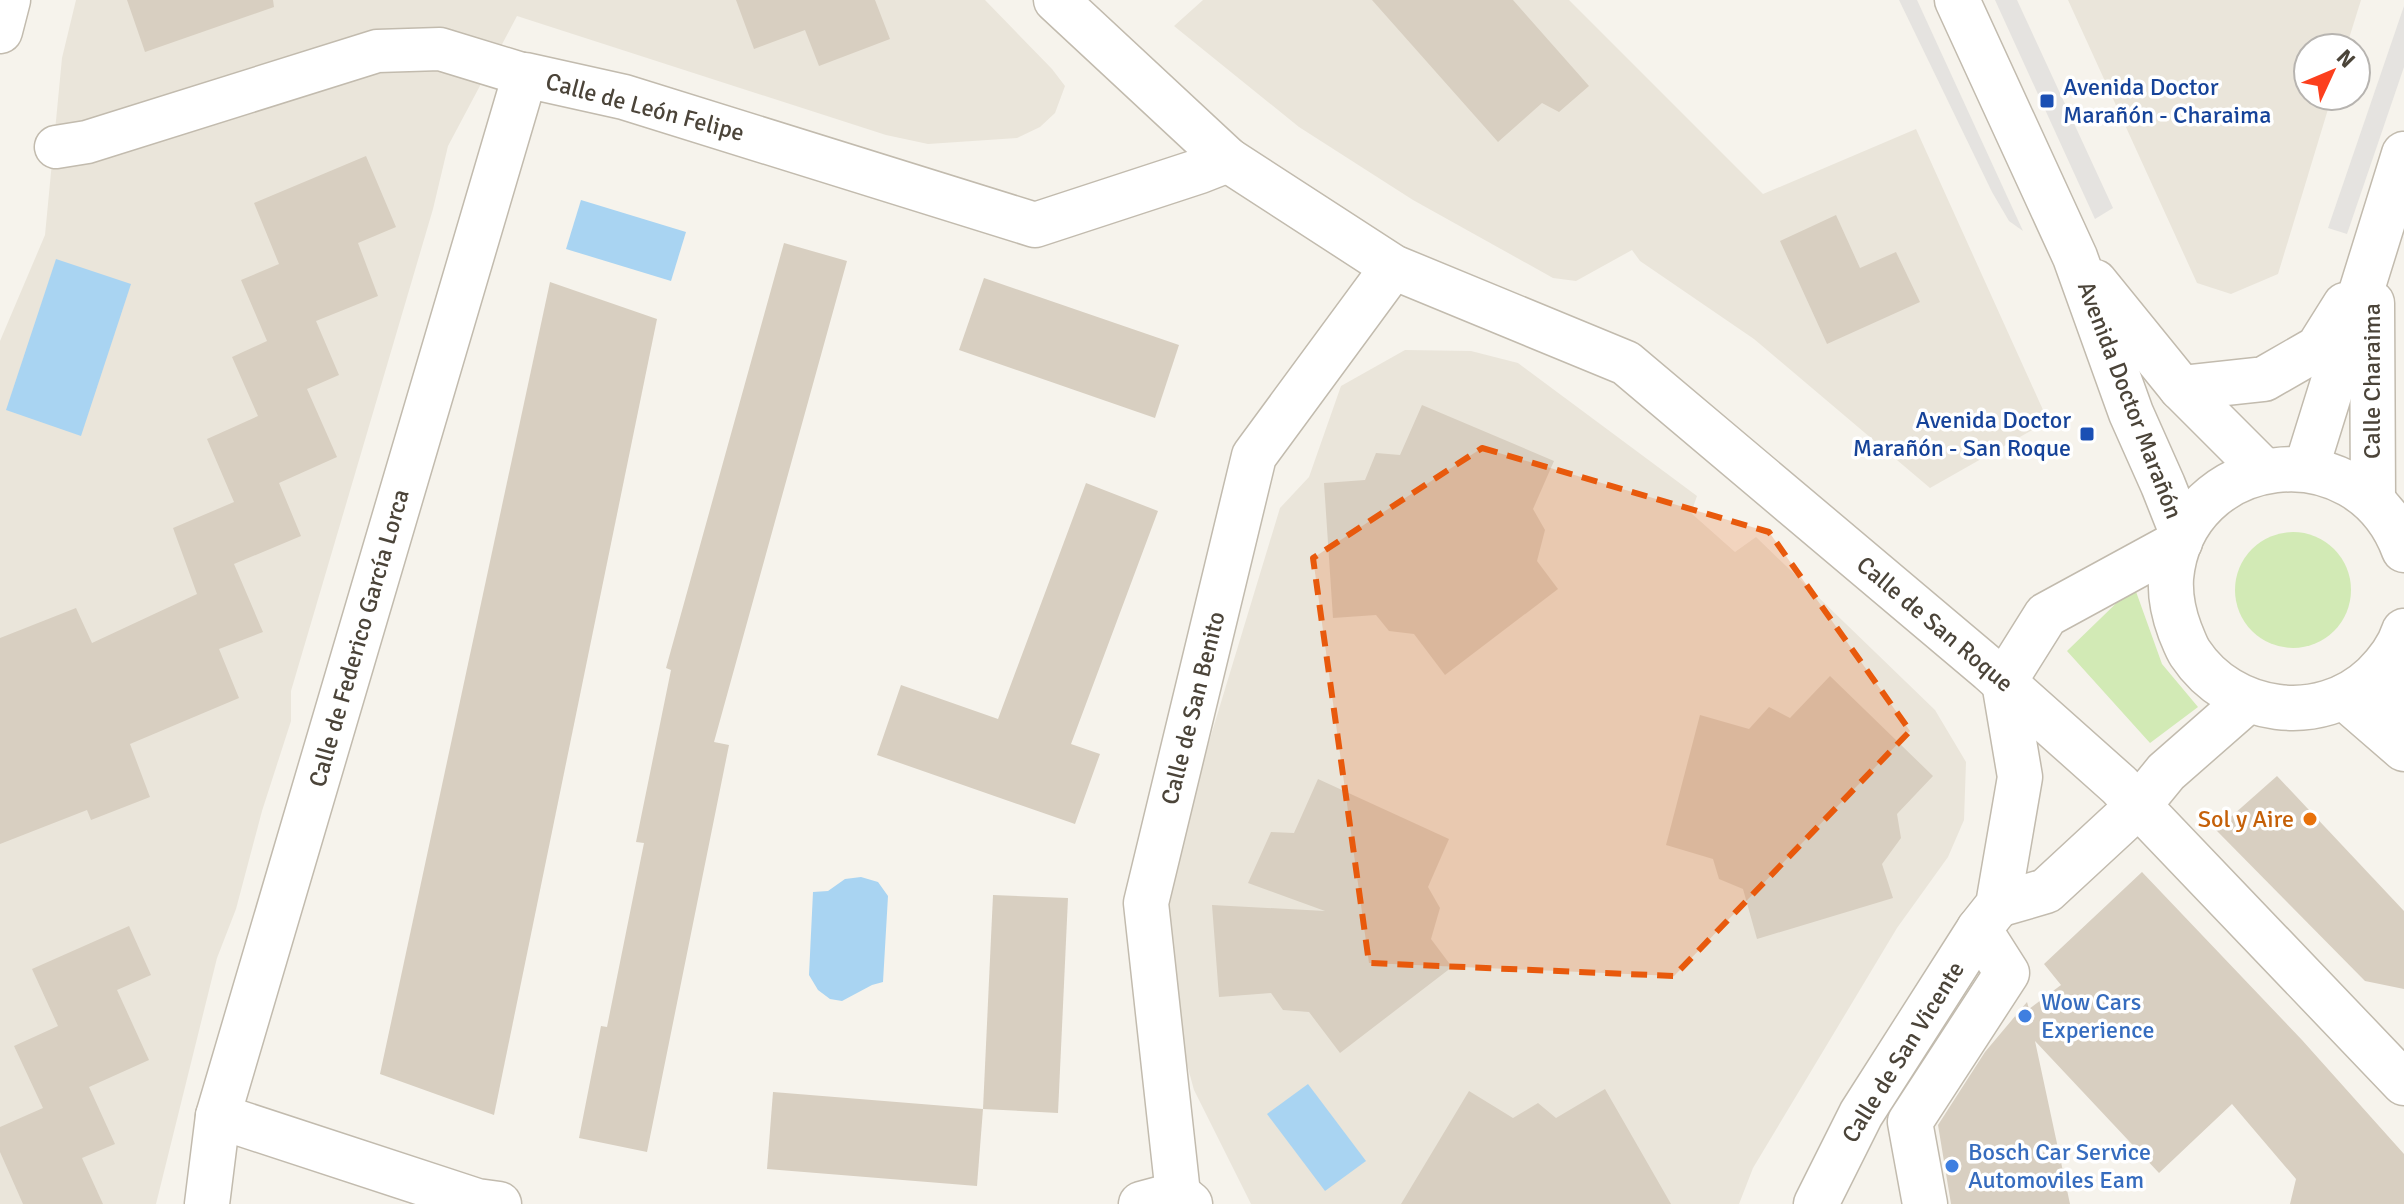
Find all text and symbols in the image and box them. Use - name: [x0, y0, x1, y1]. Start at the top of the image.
- north arrow: [2292, 32, 2372, 112]
- text: N: [2331, 44, 2361, 73]
- street label: Calle de León Felipe: [543, 66, 747, 148]
- place label: Avenida Doctor Marañón - Charaima: [2063, 72, 2271, 130]
- marker: Avenida Doctor Marañón - Charaima: [2038, 92, 2056, 110]
- street label: Avenida Doctor Marañón: [2071, 277, 2189, 523]
- street label: Calle Charaima: [2357, 303, 2387, 459]
- place label: Avenida Doctor Marañón - San Roque: [1853, 405, 2071, 463]
- marker: Avenida Doctor Marañón - San Roque: [2078, 425, 2096, 443]
- street label: Calle de Federico García Lorca: [302, 486, 416, 790]
- street label: Calle de San Roque: [1850, 550, 2020, 698]
- street label: Calle de San Benito: [1155, 608, 1231, 808]
- place label: Sol y Aire: [2198, 804, 2294, 834]
- marker: Sol y Aire: [2301, 810, 2319, 828]
- street label: Calle de San Vicente: [1835, 956, 1971, 1148]
- place label: Wow Cars Experience: [2041, 987, 2154, 1045]
- marker: Wow Cars Experience: [2016, 1007, 2034, 1025]
- place label: Bosch Car Service Automoviles Eam: [1968, 1137, 2151, 1195]
- marker: Bosch Car Service Automoviles Eam: [1943, 1157, 1961, 1175]

